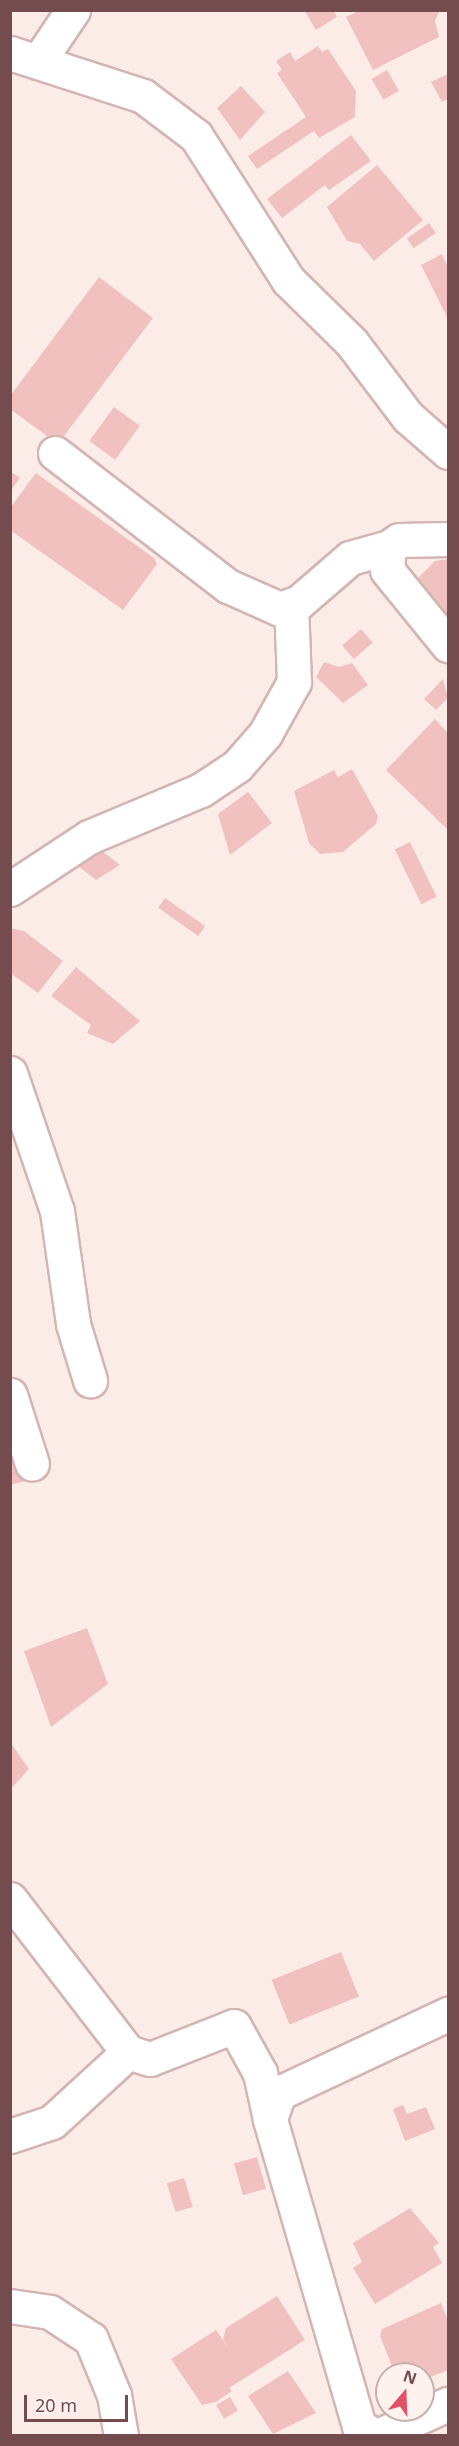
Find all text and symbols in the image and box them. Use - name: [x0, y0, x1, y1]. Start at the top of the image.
- north arrow: [375, 2362, 435, 2422]
- text: N: [400, 2364, 420, 2389]
- scale bar: [27, 2383, 130, 2421]
- text: 20 m: [35, 2393, 77, 2417]

